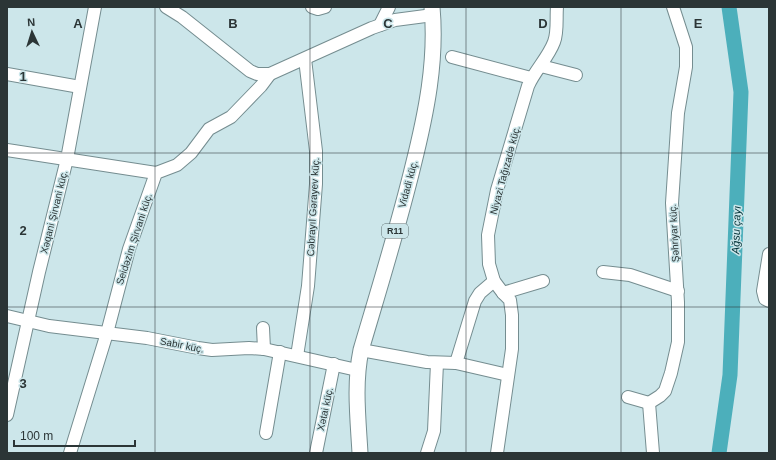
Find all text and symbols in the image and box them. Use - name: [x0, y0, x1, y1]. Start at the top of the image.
- north arrow: [12, 12, 52, 52]
- text: N: [27, 16, 36, 28]
- text: A: [73, 16, 83, 31]
- text: B: [228, 16, 238, 31]
- text: C: [383, 16, 393, 31]
- text: D: [538, 16, 548, 31]
- text: E: [694, 16, 703, 31]
- text: 1: [19, 69, 27, 84]
- street label: Niyazi Tağızadə küç.: [488, 124, 522, 216]
- street label: Cəbrayıl Gərayev küç.: [305, 157, 321, 257]
- street label: Vidadi küç.: [396, 159, 420, 209]
- street label: Xəqani Şirvani küç.: [38, 169, 70, 255]
- street label: Seidəzim Şirvani küç.: [114, 192, 154, 286]
- street label: Şəhriyar küç.: [667, 204, 681, 262]
- water label: Ağsu çayı: [729, 206, 743, 255]
- text: 2: [19, 223, 27, 238]
- road number: R11: [382, 224, 408, 238]
- street label: Sabir küç.: [159, 335, 205, 355]
- text: 3: [19, 376, 27, 391]
- street label: Xətai küç.: [315, 386, 335, 432]
- scale bar: [14, 422, 135, 448]
- text: 100 m: [20, 429, 53, 443]

